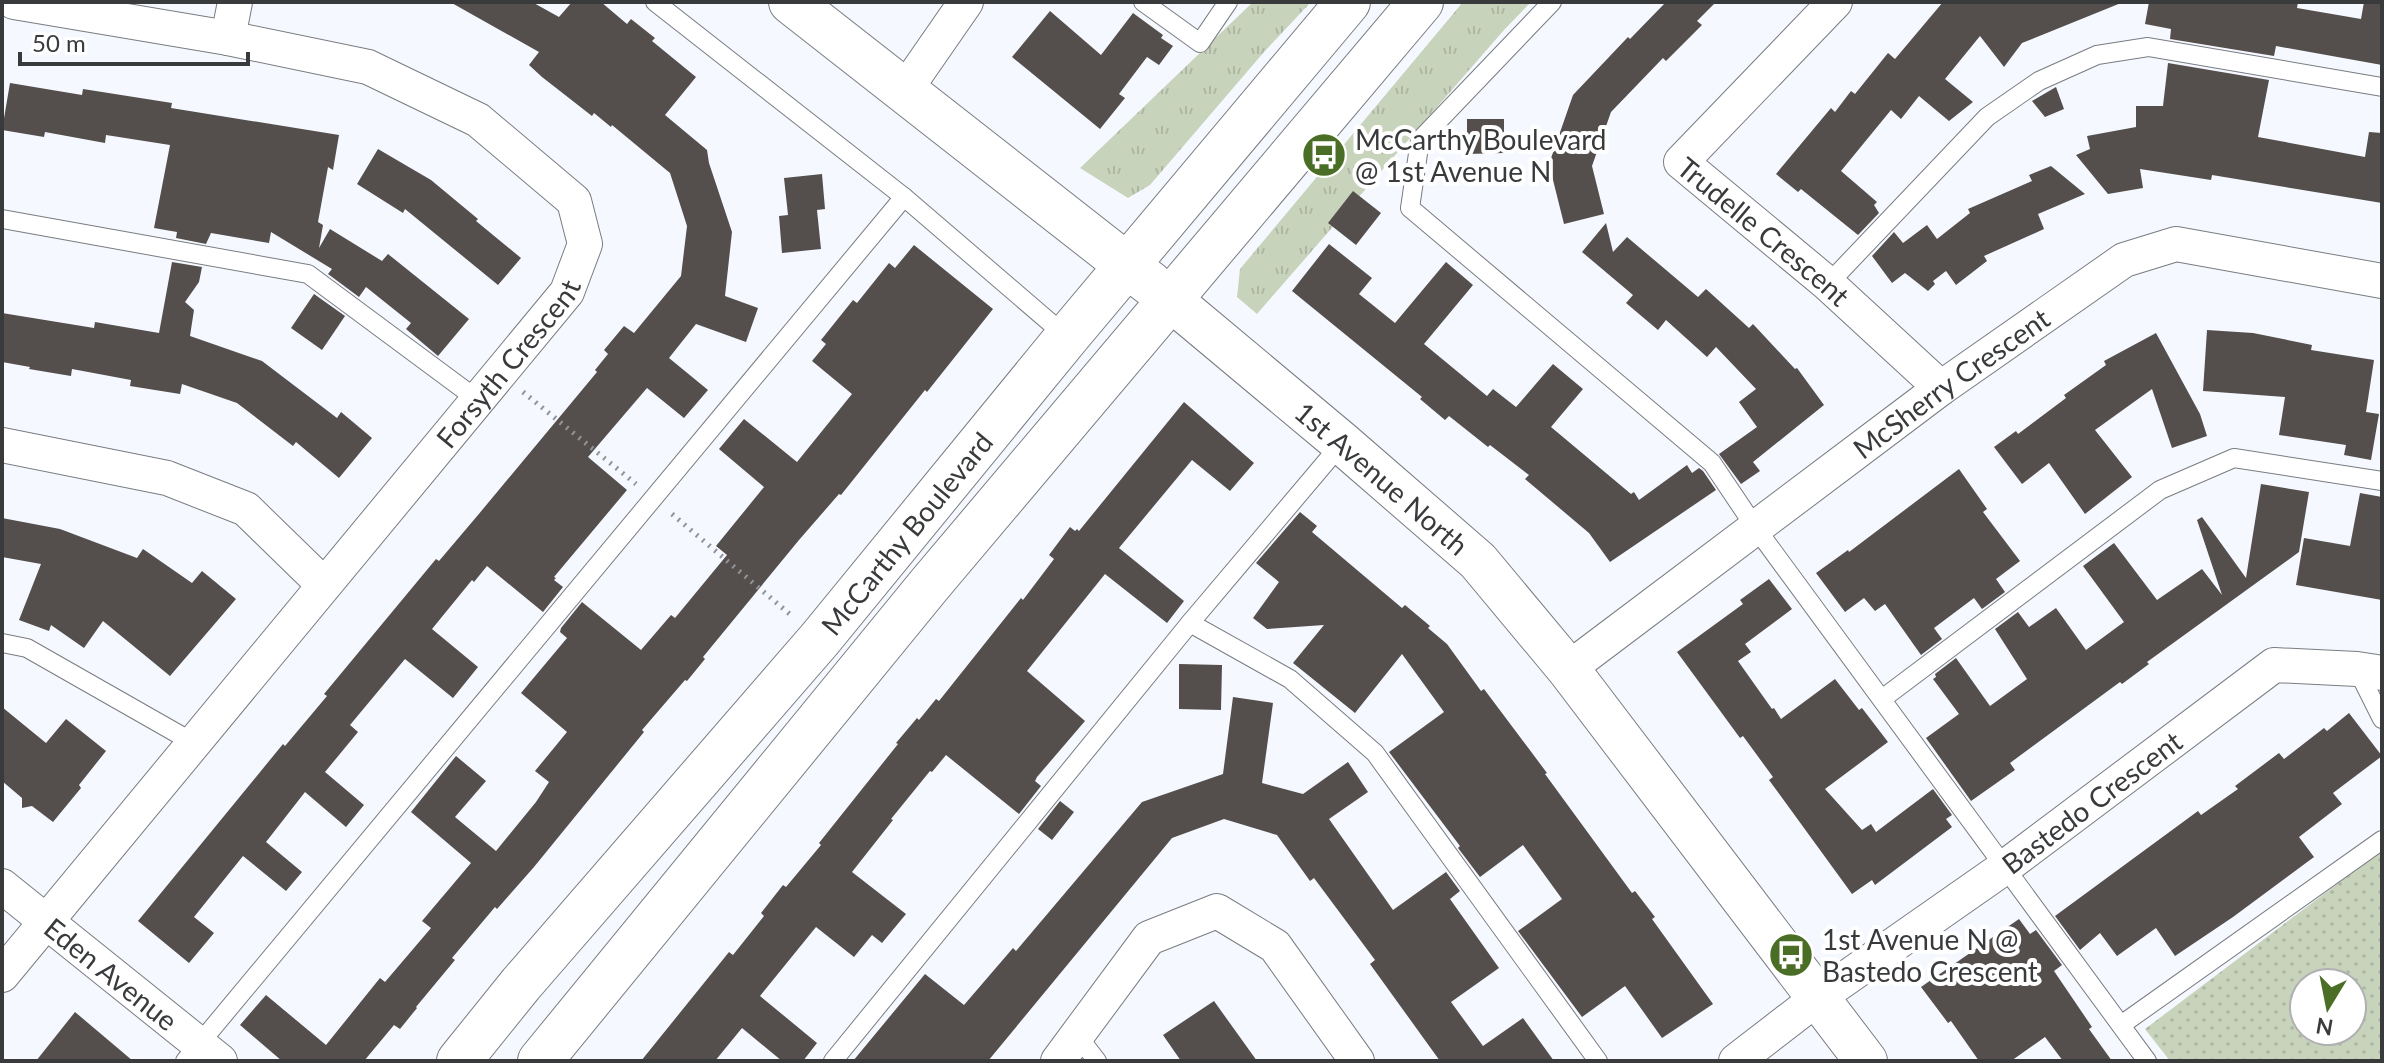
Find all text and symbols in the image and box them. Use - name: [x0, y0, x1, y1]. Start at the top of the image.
- scale bar: [20, 16, 248, 66]
- text: 50 m: [32, 28, 86, 57]
- place label: McCarthy Boulevard @ 1st Avenue N: [1355, 122, 1607, 188]
- bus stop icon: McCarthy Boulevard @ 1st Avenue N: [1300, 131, 1348, 179]
- street label: Trudelle Crescent: [1671, 150, 1857, 313]
- street label: Forsyth Crescent: [429, 275, 587, 454]
- street label: McSherry Crescent: [1846, 301, 2056, 465]
- street label: 1st Avenue North: [1288, 394, 1475, 562]
- street label: McCarthy Boulevard: [814, 425, 999, 641]
- street label: Bastedo Crescent: [1995, 724, 2188, 880]
- street label: Eden Avenue: [38, 910, 184, 1037]
- place label: 1st Avenue N @ Bastedo Crescent: [1822, 922, 2038, 988]
- bus stop icon: 1st Avenue N @ Bastedo Crescent: [1767, 931, 1815, 979]
- north arrow: [2288, 967, 2368, 1047]
- text: N: [2314, 1012, 2335, 1042]

